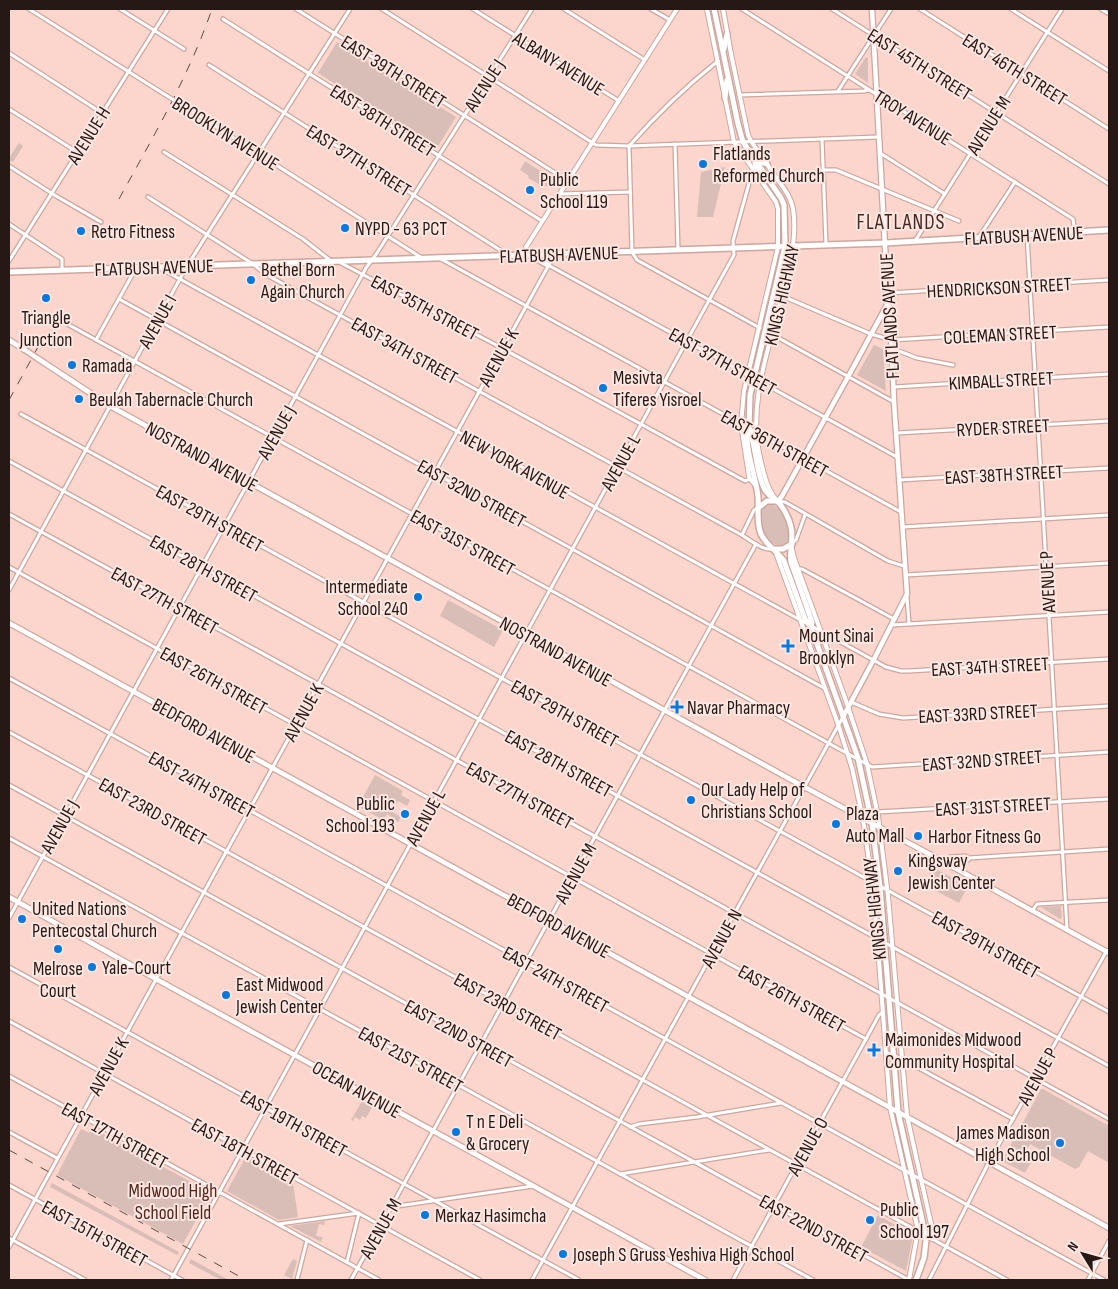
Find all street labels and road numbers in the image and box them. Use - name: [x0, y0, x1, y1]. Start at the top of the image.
- street label: EAST 45TH STREET: [863, 24, 976, 107]
- street label: ALBANY AVENUE: [507, 27, 608, 101]
- street label: EAST 46TH STREET: [958, 29, 1071, 112]
- street label: EAST 39TH STREET: [337, 31, 450, 114]
- street label: AVENUE J: [459, 55, 511, 117]
- street label: EAST 38TH STREET: [326, 80, 439, 163]
- street label: TROY AVENUE: [869, 85, 955, 151]
- street label: BROOKLYN AVENUE: [167, 92, 283, 176]
- street label: AVENUE M: [962, 92, 1016, 160]
- street label: AVENUE H: [62, 103, 116, 170]
- street label: EAST 37TH STREET: [302, 120, 415, 203]
- street label: FLATBUSH AVENUE: [964, 222, 1084, 251]
- street label: FLATBUSH AVENUE: [499, 242, 619, 269]
- street label: KINGS HIGHWAY: [760, 243, 805, 348]
- street label: FLATLANDS AVENUE: [876, 252, 905, 379]
- street label: FLATBUSH AVENUE: [94, 255, 214, 282]
- street label: EAST 35TH STREET: [367, 270, 482, 346]
- street label: HENDRICKSON STREET: [926, 273, 1072, 304]
- street label: AVENUE I: [134, 291, 182, 353]
- street label: EAST 34TH STREET: [347, 313, 462, 390]
- street label: COLEMAN STREET: [943, 321, 1058, 350]
- street label: EAST 37TH STREET: [665, 323, 780, 401]
- street label: AVENUE K: [474, 324, 525, 392]
- street label: KIMBALL STREET: [948, 367, 1054, 396]
- street label: AVENUE J: [253, 402, 301, 464]
- street label: EAST 36TH STREET: [717, 405, 832, 483]
- street label: RYDER STREET: [956, 415, 1051, 442]
- street label: NOSTRAND AVENUE: [141, 417, 261, 498]
- street label: NEW YORK AVENUE: [456, 426, 573, 505]
- street label: AVENUE L: [596, 431, 646, 496]
- street label: EAST 32ND STREET: [413, 455, 530, 534]
- street label: EAST 38TH STREET: [944, 461, 1064, 490]
- street label: EAST 29TH STREET: [152, 480, 267, 558]
- street label: EAST 31ST STREET: [406, 505, 519, 582]
- street label: EAST 28TH STREET: [146, 530, 261, 608]
- street label: AVENUE P: [1035, 550, 1062, 614]
- street label: EAST 27TH STREET: [107, 562, 222, 640]
- street label: NOSTRAND AVENUE: [495, 612, 615, 693]
- street label: EAST 26TH STREET: [156, 642, 271, 720]
- street label: EAST 34TH STREET: [931, 653, 1050, 682]
- street label: EAST 29TH STREET: [507, 675, 622, 753]
- street label: AVENUE K: [279, 679, 330, 747]
- street label: BEDFORD AVENUE: [148, 694, 259, 769]
- street label: EAST 33RD STREET: [918, 700, 1039, 729]
- street label: EAST 28TH STREET: [501, 725, 616, 803]
- street label: EAST 32ND STREET: [921, 746, 1043, 777]
- street label: EAST 24TH STREET: [144, 747, 258, 824]
- street label: EAST 27TH STREET: [462, 757, 577, 835]
- street label: EAST 23RD STREET: [94, 773, 210, 851]
- street label: AVENUE L: [401, 786, 451, 851]
- street label: EAST 31ST STREET: [935, 793, 1052, 822]
- street label: AVENUE J: [36, 796, 84, 858]
- street label: AVENUE M: [550, 840, 602, 909]
- street label: KINGS HIGHWAY: [859, 857, 892, 961]
- street label: BEDFORD AVENUE: [503, 889, 614, 964]
- street label: AVENUE N: [696, 905, 748, 973]
- street label: EAST 29TH STREET: [928, 906, 1043, 984]
- street label: EAST 24TH STREET: [498, 942, 612, 1019]
- street label: EAST 26TH STREET: [734, 960, 849, 1038]
- street label: EAST 23RD STREET: [449, 968, 565, 1046]
- street label: EAST 22ND STREET: [400, 995, 517, 1074]
- street label: EAST 21ST STREET: [354, 1022, 467, 1099]
- street label: AVENUE K: [84, 1033, 135, 1101]
- street label: AVENUE P: [1013, 1044, 1063, 1110]
- street label: OCEAN AVENUE: [308, 1057, 405, 1124]
- street label: EAST 19TH STREET: [236, 1086, 351, 1163]
- street label: EAST 17TH STREET: [57, 1098, 171, 1175]
- street label: AVENUE O: [782, 1113, 834, 1181]
- street label: EAST 18TH STREET: [187, 1114, 302, 1191]
- street label: EAST 22ND STREET: [755, 1190, 872, 1269]
- street label: AVENUE M: [355, 1195, 407, 1264]
- street label: EAST 15TH STREET: [38, 1196, 151, 1273]

